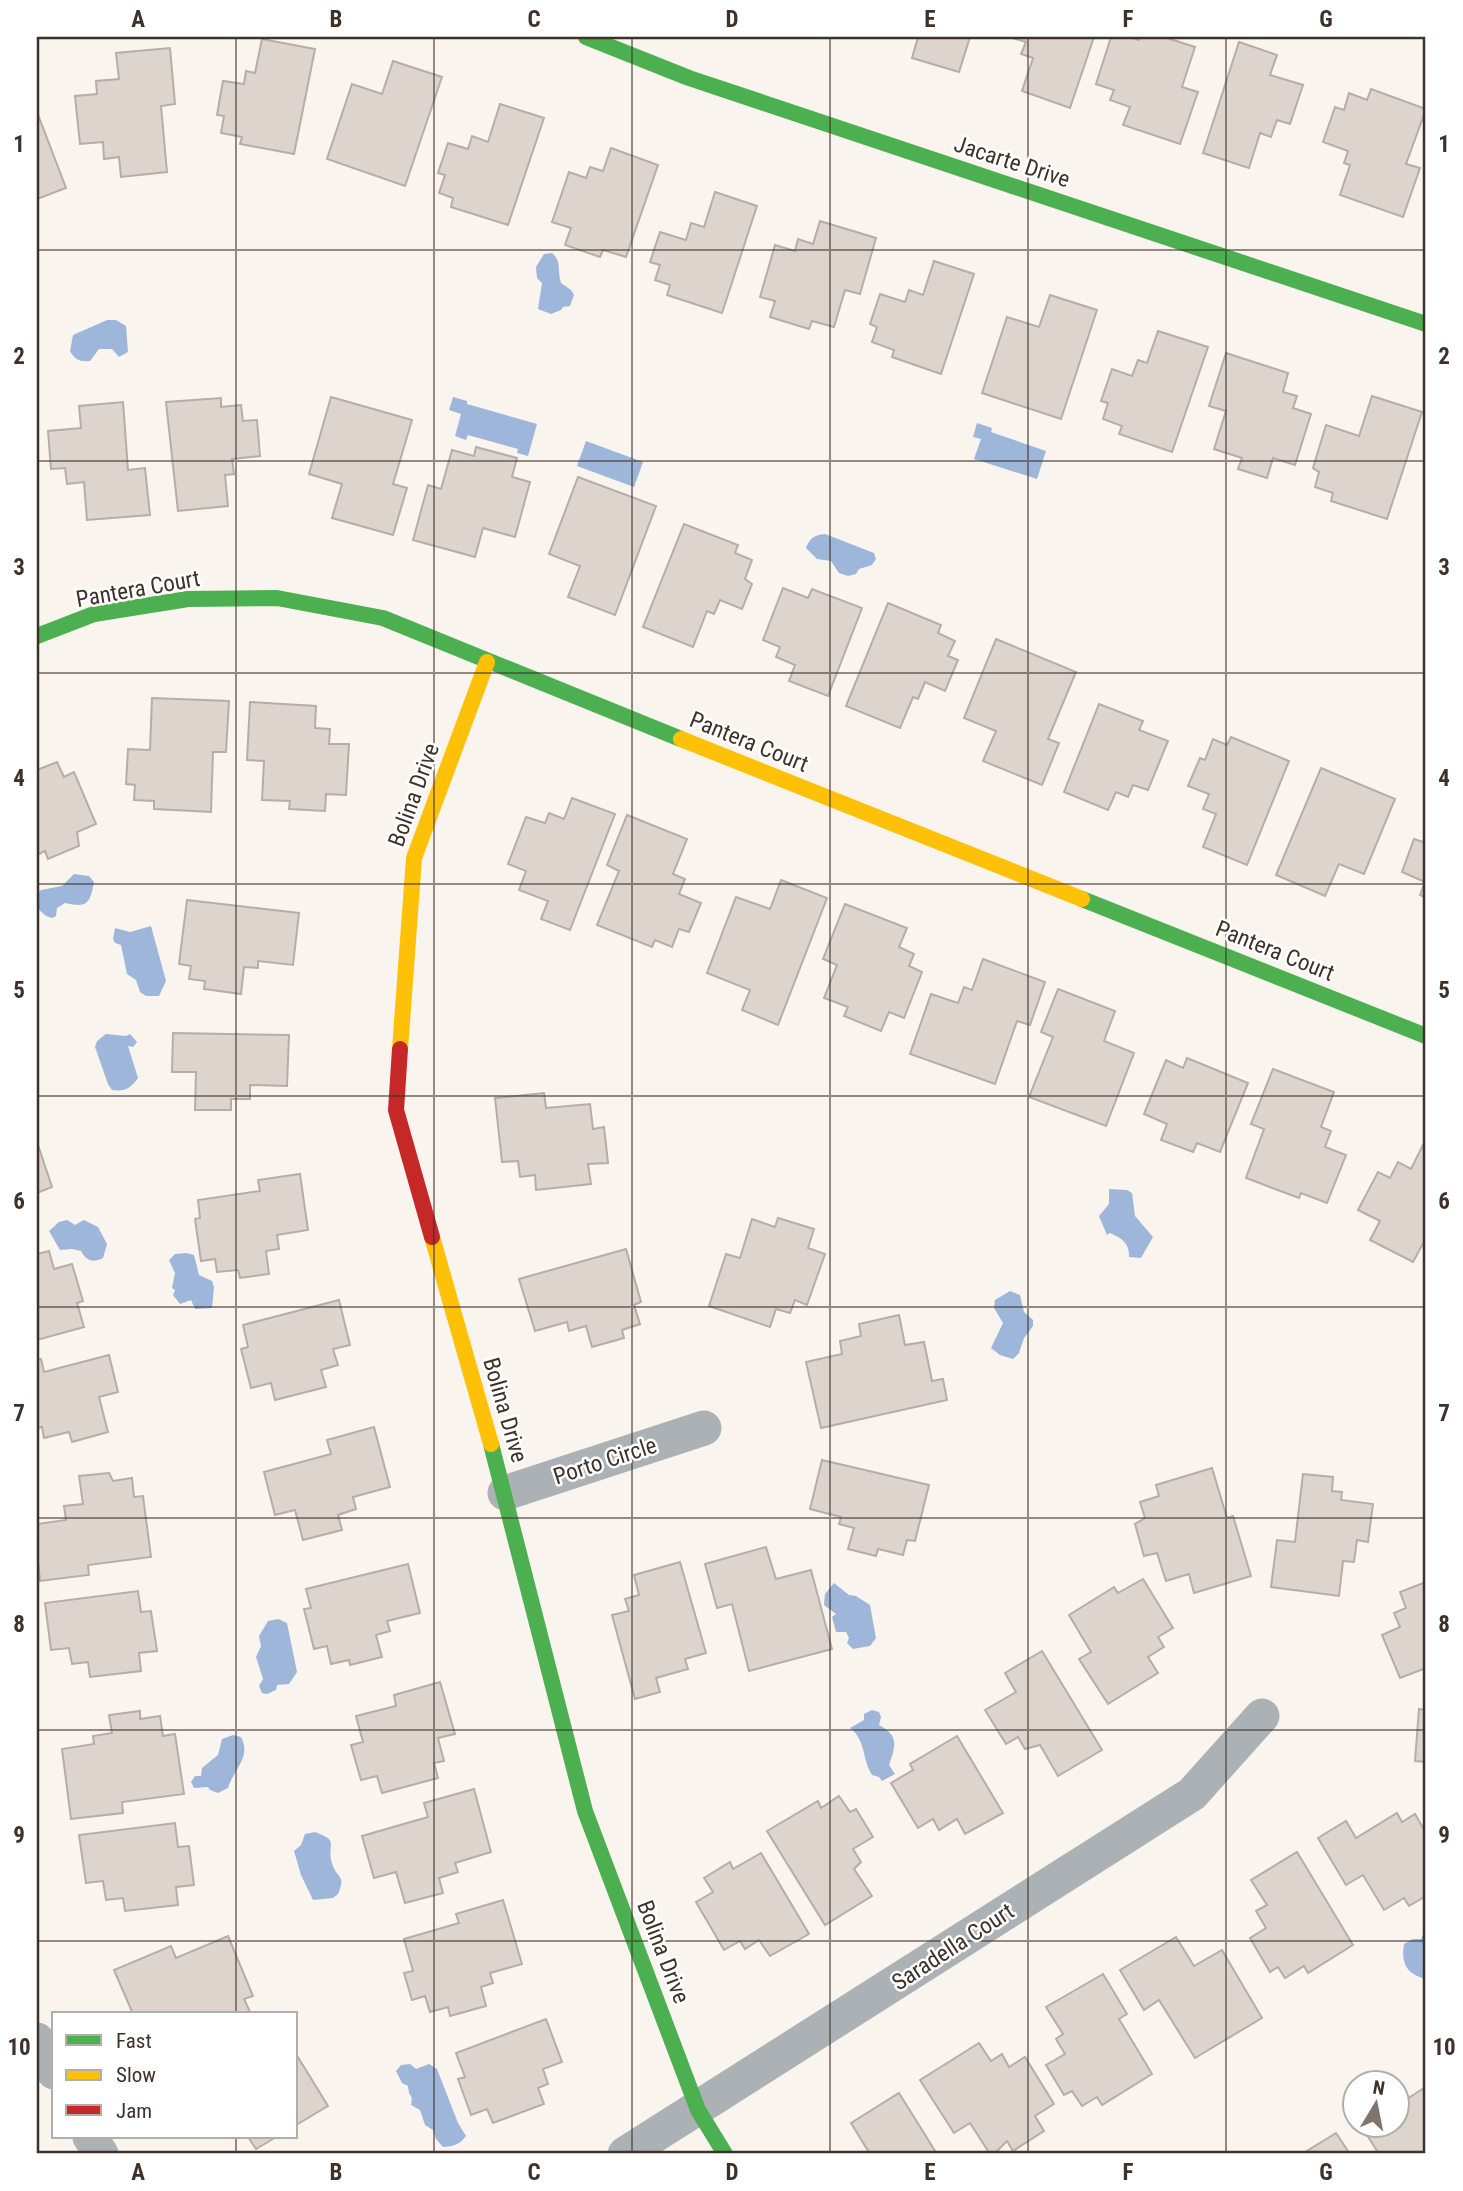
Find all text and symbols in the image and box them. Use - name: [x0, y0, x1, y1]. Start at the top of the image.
- text: A: [131, 6, 145, 33]
- text: B: [330, 6, 342, 33]
- text: C: [527, 6, 541, 33]
- text: D: [726, 6, 739, 33]
- text: E: [924, 6, 936, 33]
- text: F: [1123, 6, 1134, 33]
- text: G: [1319, 6, 1333, 33]
- text: 1: [13, 131, 25, 158]
- street label: Jacarte Drive: [951, 131, 1073, 193]
- text: 1: [1438, 131, 1450, 158]
- text: 2: [13, 343, 25, 370]
- text: 2: [1438, 343, 1450, 370]
- text: 3: [13, 554, 25, 581]
- text: 3: [1438, 554, 1450, 581]
- street label: Pantera Court: [74, 565, 202, 613]
- street label: Pantera Court: [686, 706, 812, 778]
- street label: Bolina Drive: [383, 740, 445, 850]
- text: 4: [13, 765, 25, 792]
- text: 4: [1438, 765, 1450, 792]
- street label: Pantera Court: [1212, 915, 1338, 987]
- text: 5: [13, 977, 25, 1004]
- text: 5: [1438, 977, 1450, 1004]
- text: 6: [13, 1188, 25, 1215]
- text: 6: [1438, 1188, 1450, 1215]
- street label: Bolina Drive: [477, 1354, 533, 1466]
- text: 7: [13, 1400, 25, 1427]
- text: 7: [1438, 1400, 1450, 1427]
- street label: Porto Circle: [550, 1432, 660, 1490]
- text: 8: [13, 1611, 25, 1638]
- text: 8: [1438, 1611, 1450, 1638]
- text: 9: [13, 1822, 25, 1849]
- text: 9: [1438, 1822, 1450, 1849]
- street label: Bolina Drive: [631, 1897, 695, 2007]
- street label: Saradella Court: [887, 1898, 1019, 1996]
- legend: [52, 2012, 298, 2138]
- text: Fast: [116, 2029, 152, 2053]
- text: 10: [7, 2034, 31, 2061]
- text: 10: [1432, 2034, 1456, 2061]
- text: Slow: [116, 2063, 156, 2087]
- north arrow: [1340, 2068, 1410, 2138]
- text: N: [1371, 2075, 1387, 2100]
- text: Jam: [116, 2099, 152, 2123]
- text: A: [131, 2159, 145, 2186]
- text: B: [330, 2159, 342, 2186]
- text: C: [527, 2159, 541, 2186]
- text: D: [726, 2159, 739, 2186]
- text: E: [924, 2159, 936, 2186]
- text: F: [1123, 2159, 1134, 2186]
- text: G: [1319, 2159, 1333, 2186]

